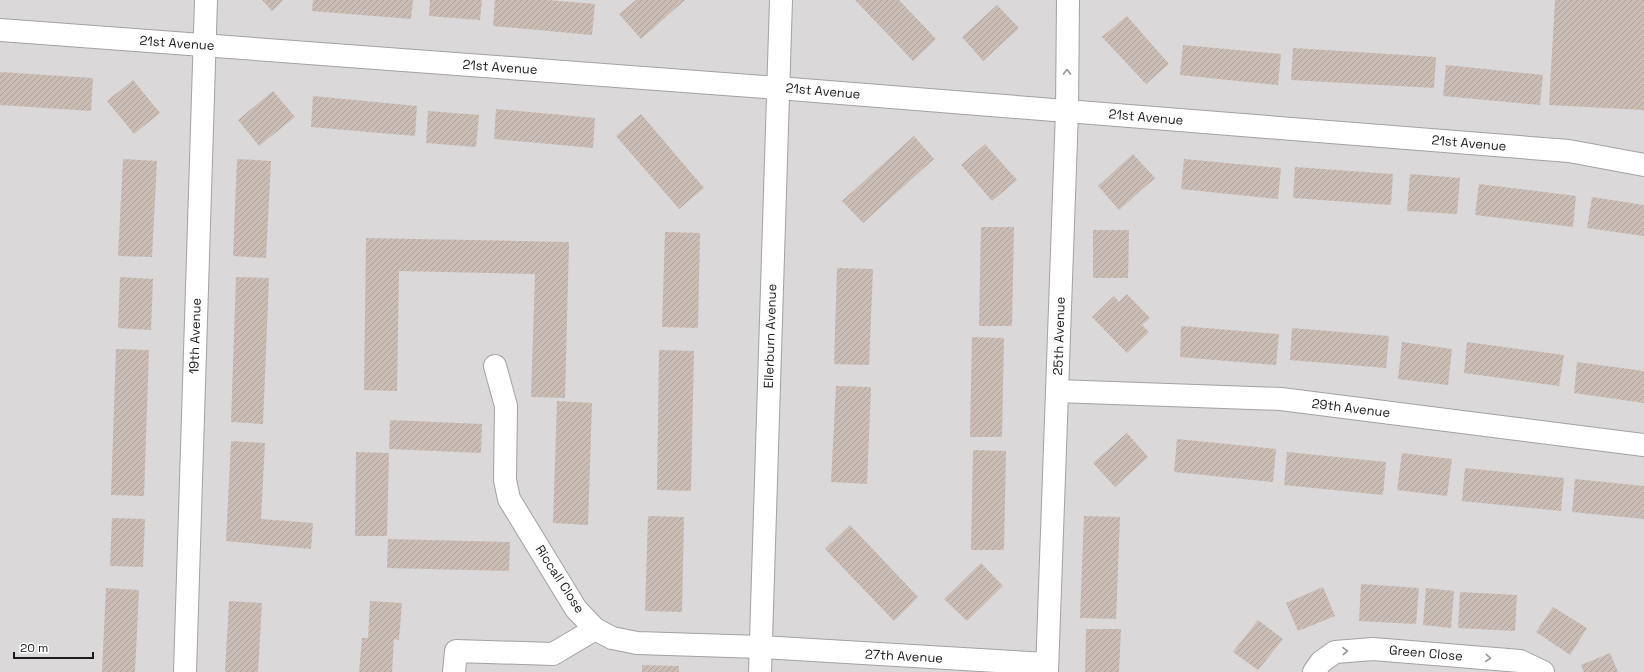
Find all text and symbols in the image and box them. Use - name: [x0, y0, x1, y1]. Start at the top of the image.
- street label: 21st Avenue: [139, 32, 215, 54]
- street label: 21st Avenue: [462, 56, 538, 78]
- one-way arrow: [1063, 69, 1071, 75]
- street label: 21st Avenue: [785, 79, 861, 103]
- street label: 21st Avenue: [1108, 105, 1184, 129]
- street label: 21st Avenue: [1431, 131, 1507, 155]
- street label: Ellerburn Avenue: [760, 283, 780, 389]
- street label: 25th Avenue: [1049, 296, 1069, 376]
- street label: 19th Avenue: [185, 298, 205, 374]
- street label: 29th Avenue: [1311, 395, 1391, 421]
- street label: Riccall Close: [532, 542, 588, 616]
- scale bar: [14, 634, 93, 660]
- text: 20 m: [20, 640, 48, 656]
- street label: Green Close: [1388, 641, 1464, 665]
- street label: 27th Avenue: [865, 645, 943, 667]
- one-way arrow: [1342, 646, 1348, 655]
- one-way arrow: [1485, 653, 1491, 662]

